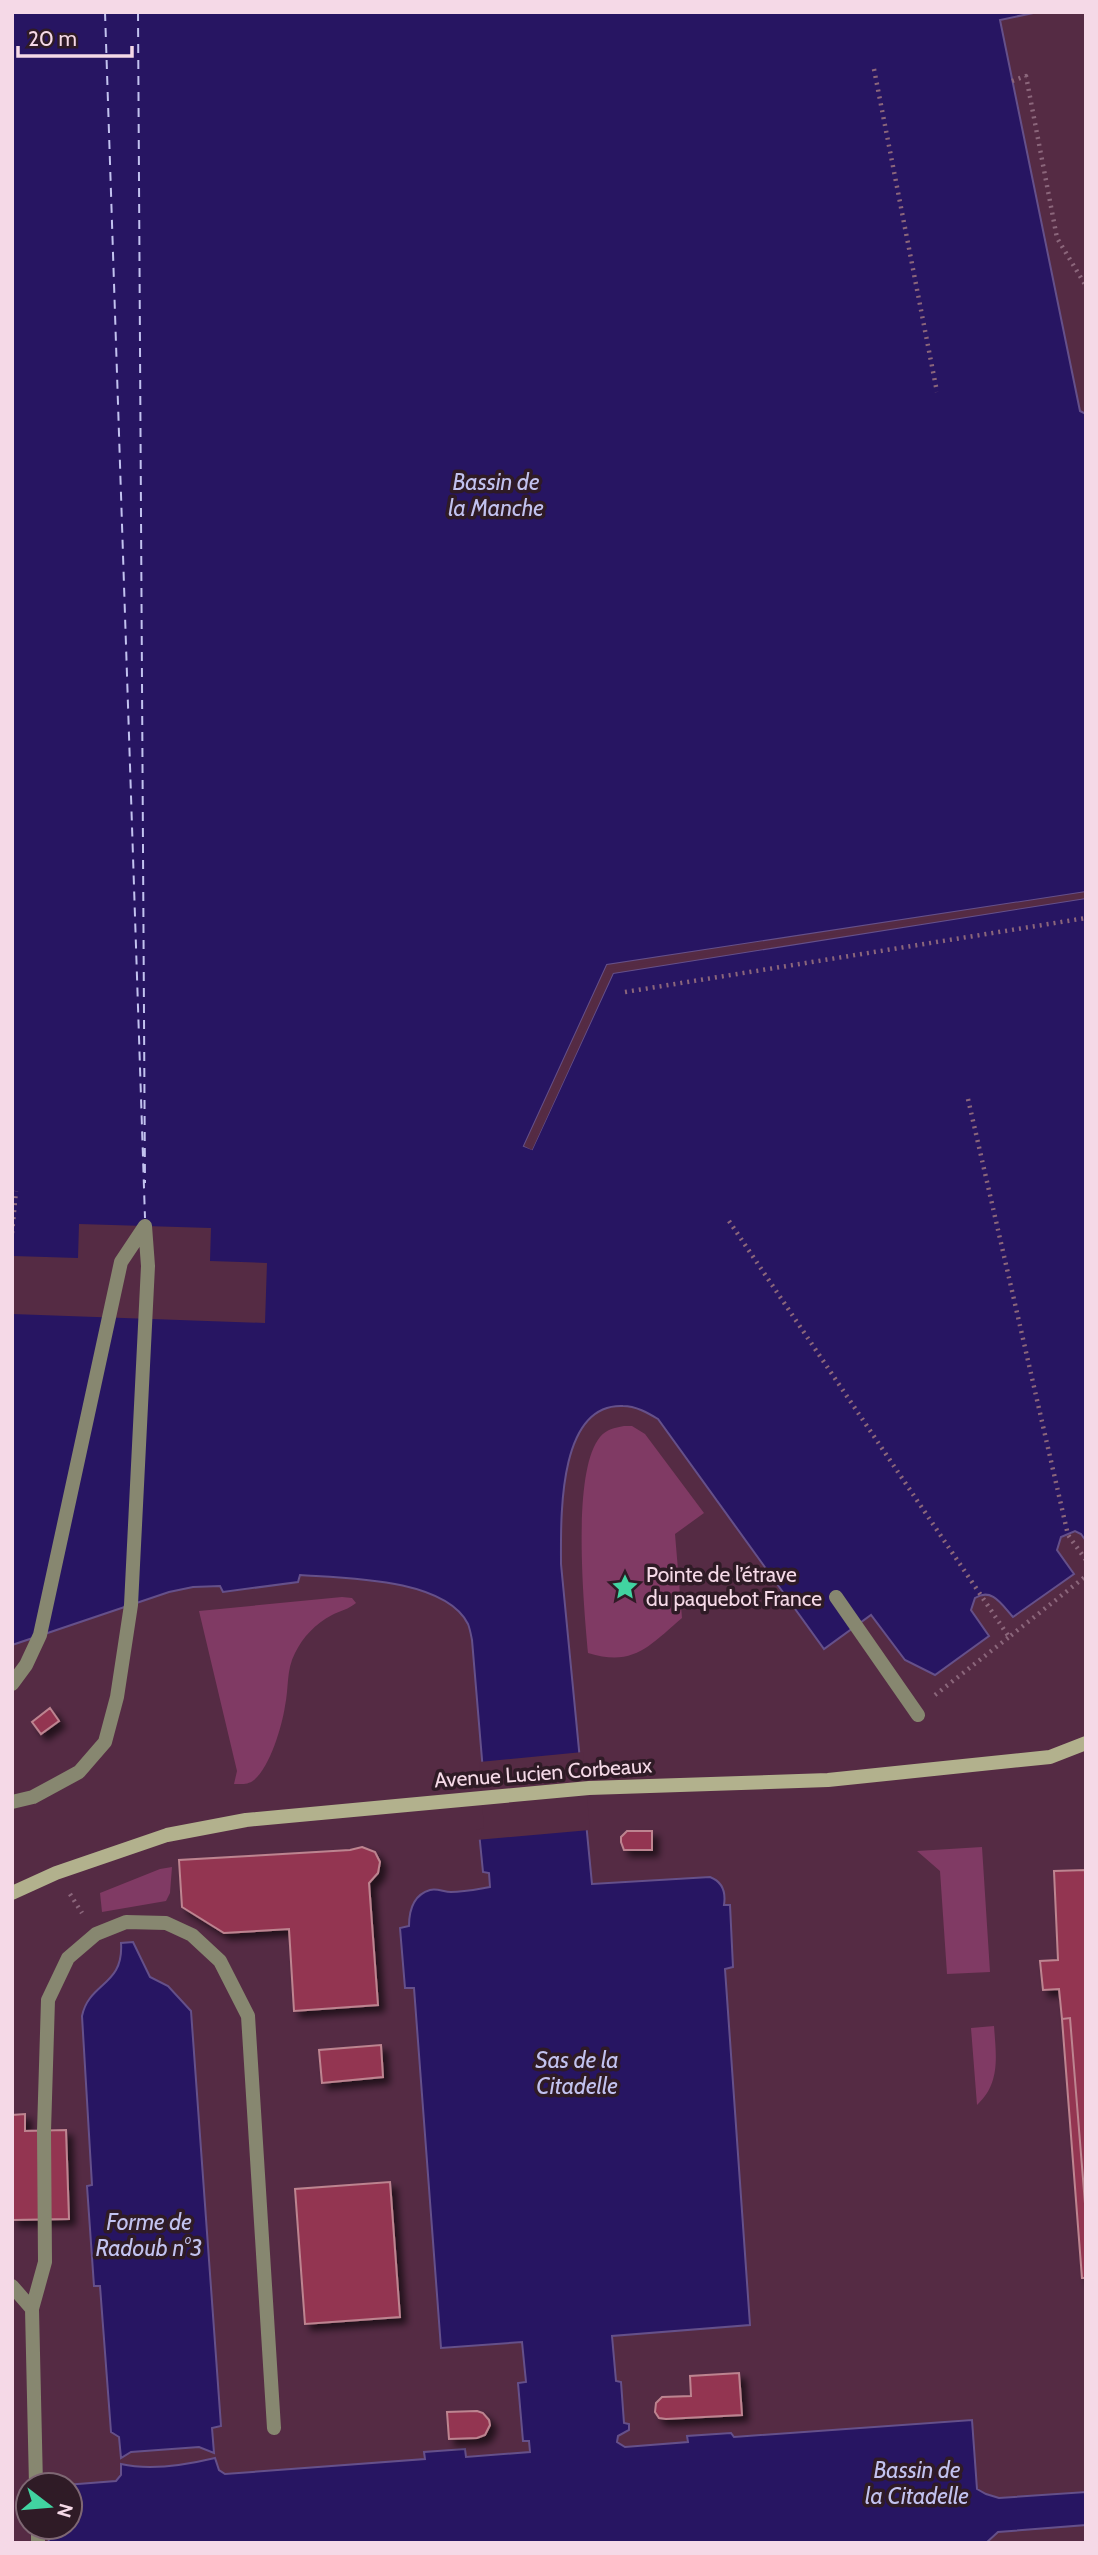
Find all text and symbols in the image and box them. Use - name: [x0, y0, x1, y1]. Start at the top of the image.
- scale bar: [18, 14, 131, 58]
- text: 20 m: [28, 26, 77, 51]
- water label: Bassin de la Manche: [448, 468, 544, 522]
- place label: Pointe de l’étrave du paquebot France: [646, 1562, 822, 1611]
- place icon: Pointe de l’étrave du paquebot France: [610, 1572, 640, 1602]
- street label: Avenue Lucien Corbeaux: [433, 1752, 653, 1793]
- water label: Sas de la Citadelle: [535, 2046, 619, 2100]
- water label: Forme de Radoub n°3: [96, 2208, 202, 2262]
- water label: Bassin de la Citadelle: [865, 2456, 969, 2510]
- north arrow: [14, 2471, 84, 2541]
- text: N: [52, 2501, 78, 2520]

